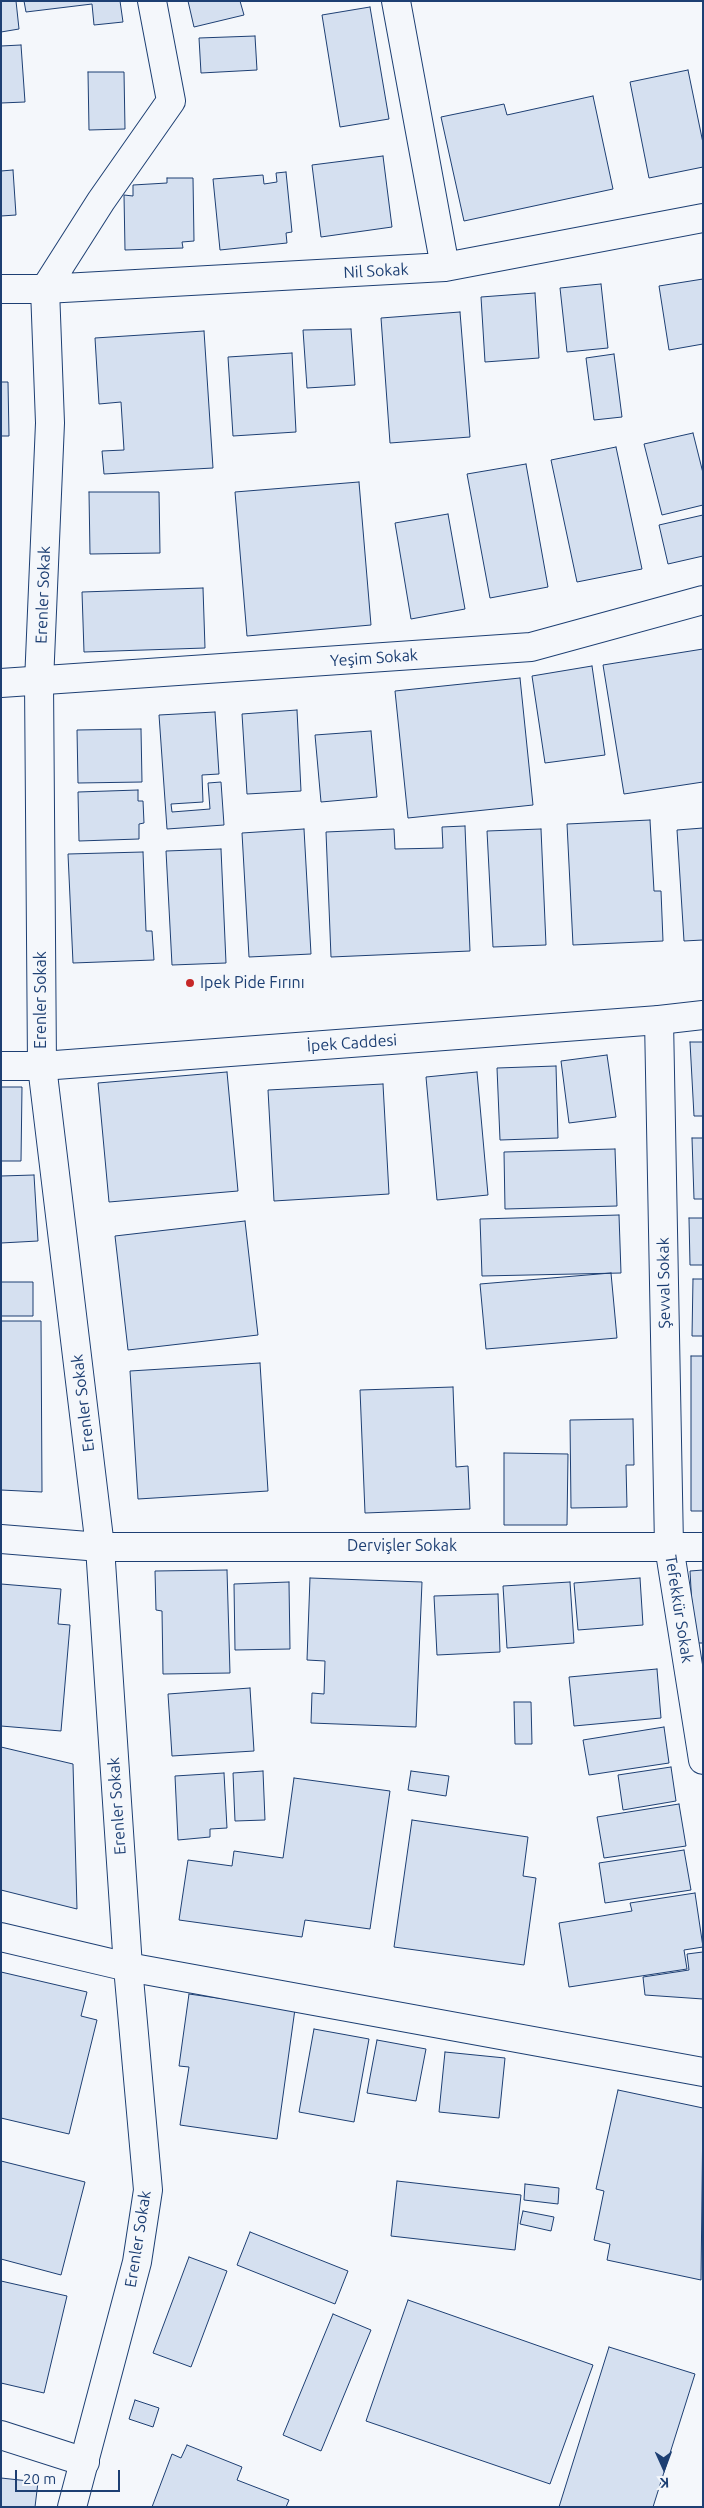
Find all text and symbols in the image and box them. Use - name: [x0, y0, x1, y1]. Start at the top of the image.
- street label: Nil Sokak: [343, 260, 409, 282]
- street label: Erenler Sokak: [32, 546, 54, 644]
- street label: Yeşim Sokak: [330, 645, 418, 671]
- street label: Erenler Sokak: [31, 951, 51, 1049]
- place label: Ipek Pide Fırını: [200, 973, 305, 993]
- marker: Ipek Pide Fırını: [184, 977, 196, 989]
- street label: İpek Caddesi: [306, 1030, 398, 1056]
- street label: Şevval Sokak: [654, 1237, 674, 1329]
- street label: Erenler Sokak: [68, 1353, 98, 1453]
- street label: Dervişler Sokak: [347, 1536, 457, 1556]
- street label: Tefekkür Sokak: [661, 1554, 697, 1664]
- street label: Erenler Sokak: [104, 1757, 130, 1855]
- street label: Erenler Sokak: [121, 2189, 155, 2289]
- north arrow: [639, 2443, 689, 2493]
- scale bar: [18, 2460, 122, 2492]
- text: 20 m: [23, 2470, 56, 2487]
- text: K: [660, 2475, 669, 2491]

